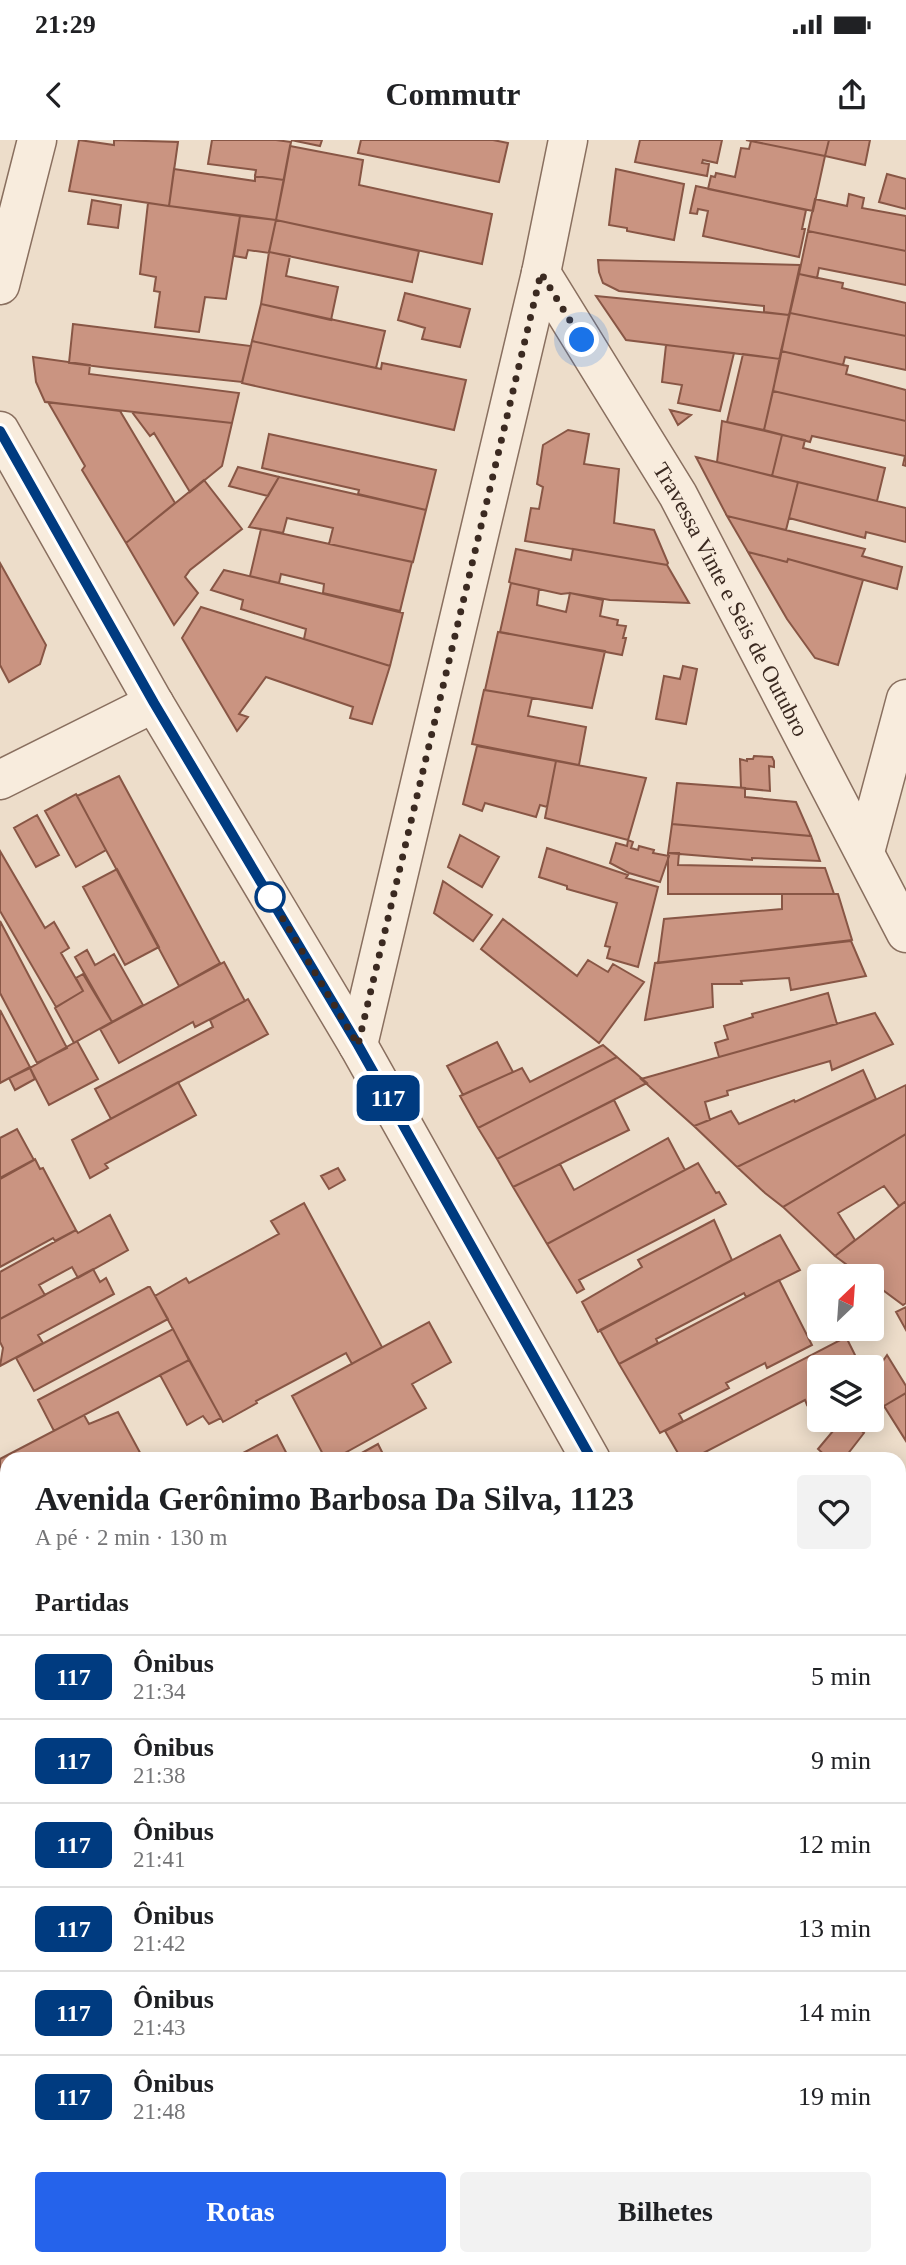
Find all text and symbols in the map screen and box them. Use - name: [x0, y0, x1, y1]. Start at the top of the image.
- text: 21:29: [35, 10, 96, 39]
- icon: back: [35, 76, 73, 114]
- text: Commutr: [385, 76, 521, 112]
- icon: share: [833, 76, 871, 114]
- your location: [564, 322, 599, 357]
- street label: Travessa Vinte e Seis de Outubro: [649, 458, 814, 740]
- unlabelled marker: [255, 882, 285, 912]
- line badge: 117: [348, 1075, 428, 1121]
- text: 117: [371, 1085, 405, 1111]
- north arrow: [807, 1264, 884, 1340]
- map controls: [807, 1264, 884, 1432]
- button: layers: [807, 1355, 884, 1432]
- button: heart: [797, 1475, 871, 1549]
- text: Avenida Gerônimo Barbosa Da Silva, 1123: [35, 1481, 634, 1517]
- text: A pé · 2 min · 130 m: [35, 1525, 227, 1550]
- text: Partidas: [35, 1588, 129, 1617]
- text: Ônibus: [133, 1649, 214, 1678]
- text: 5 min: [811, 1662, 871, 1691]
- text: 117: [56, 1664, 91, 1690]
- text: 21:34: [133, 1679, 185, 1704]
- text: Ônibus: [133, 1733, 214, 1762]
- text: 9 min: [811, 1746, 871, 1775]
- text: 117: [56, 1748, 91, 1774]
- text: 21:38: [133, 1763, 185, 1788]
- text: Ônibus: [133, 1817, 214, 1846]
- text: 12 min: [798, 1830, 871, 1859]
- text: 117: [56, 1832, 91, 1858]
- text: 21:41: [133, 1847, 185, 1872]
- text: Ônibus: [133, 1901, 214, 1930]
- text: 13 min: [798, 1914, 871, 1943]
- text: 117: [56, 1916, 91, 1942]
- text: 21:42: [133, 1931, 185, 1956]
- text: Ônibus: [133, 1985, 214, 2014]
- text: 14 min: [798, 1998, 871, 2027]
- text: 117: [56, 2000, 91, 2026]
- text: 21:43: [133, 2015, 185, 2040]
- text: Ônibus: [133, 2069, 214, 2098]
- text: 19 min: [798, 2082, 871, 2111]
- text: 117: [56, 2084, 91, 2110]
- text: 21:48: [133, 2099, 185, 2124]
- button: Rotas: [35, 2172, 446, 2252]
- button: Bilhetes: [460, 2172, 871, 2252]

